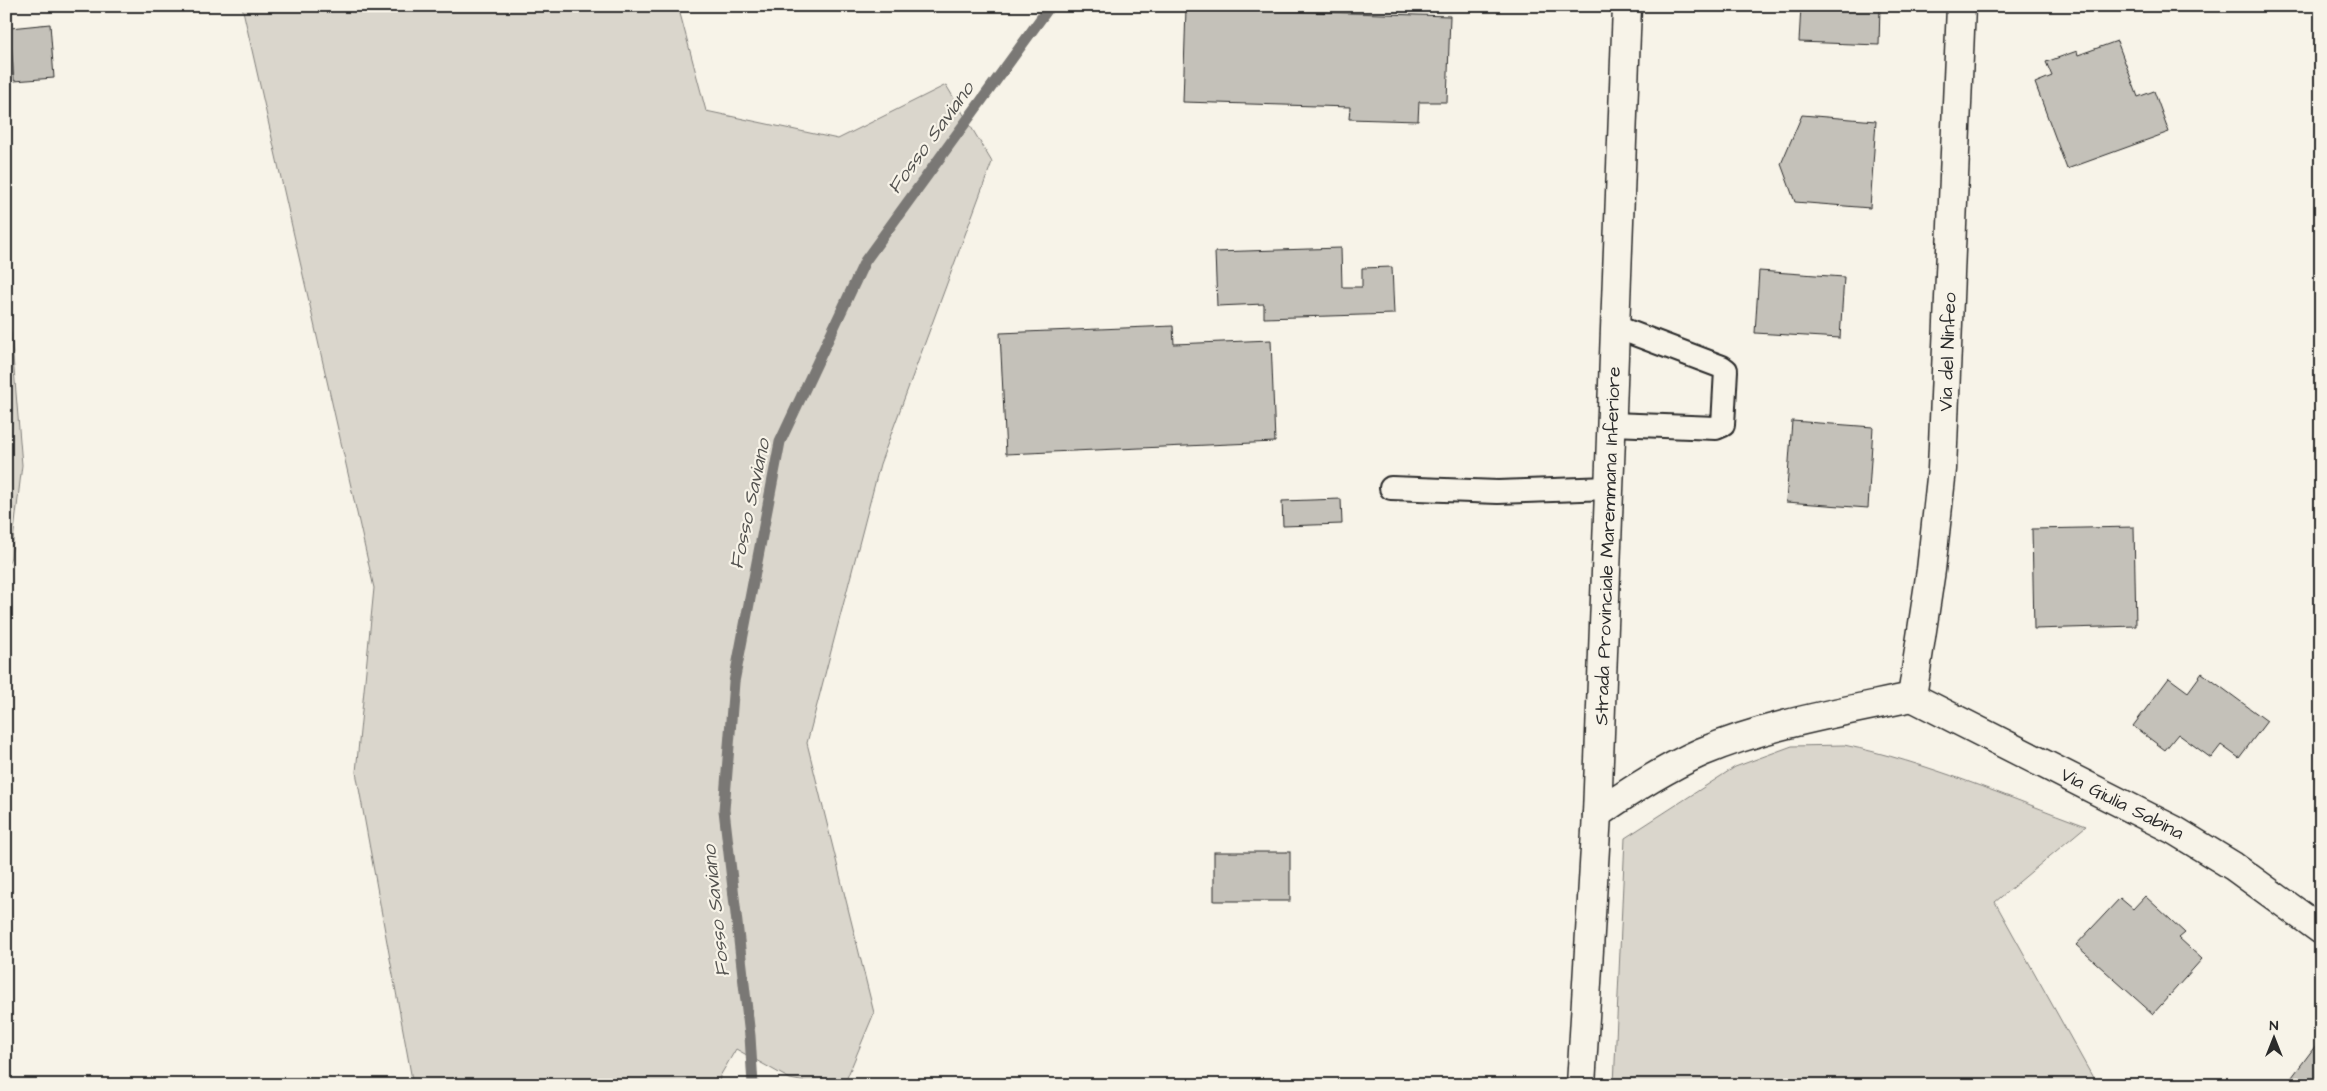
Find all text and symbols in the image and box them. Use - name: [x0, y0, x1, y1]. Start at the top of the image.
- water label: Fosso Saviano: [881, 75, 982, 200]
- street label: Via del Ninfeo: [1932, 292, 1964, 412]
- street label: Strada Provinciale Maremmana Inferiore: [1588, 366, 1628, 726]
- water label: Fosso Saviano: [723, 435, 778, 572]
- street label: Via Giulia Sabina: [2056, 761, 2189, 847]
- water label: Fosso Saviano: [695, 842, 737, 978]
- north arrow: [2250, 1014, 2300, 1064]
- text: N: [2270, 1016, 2279, 1036]

